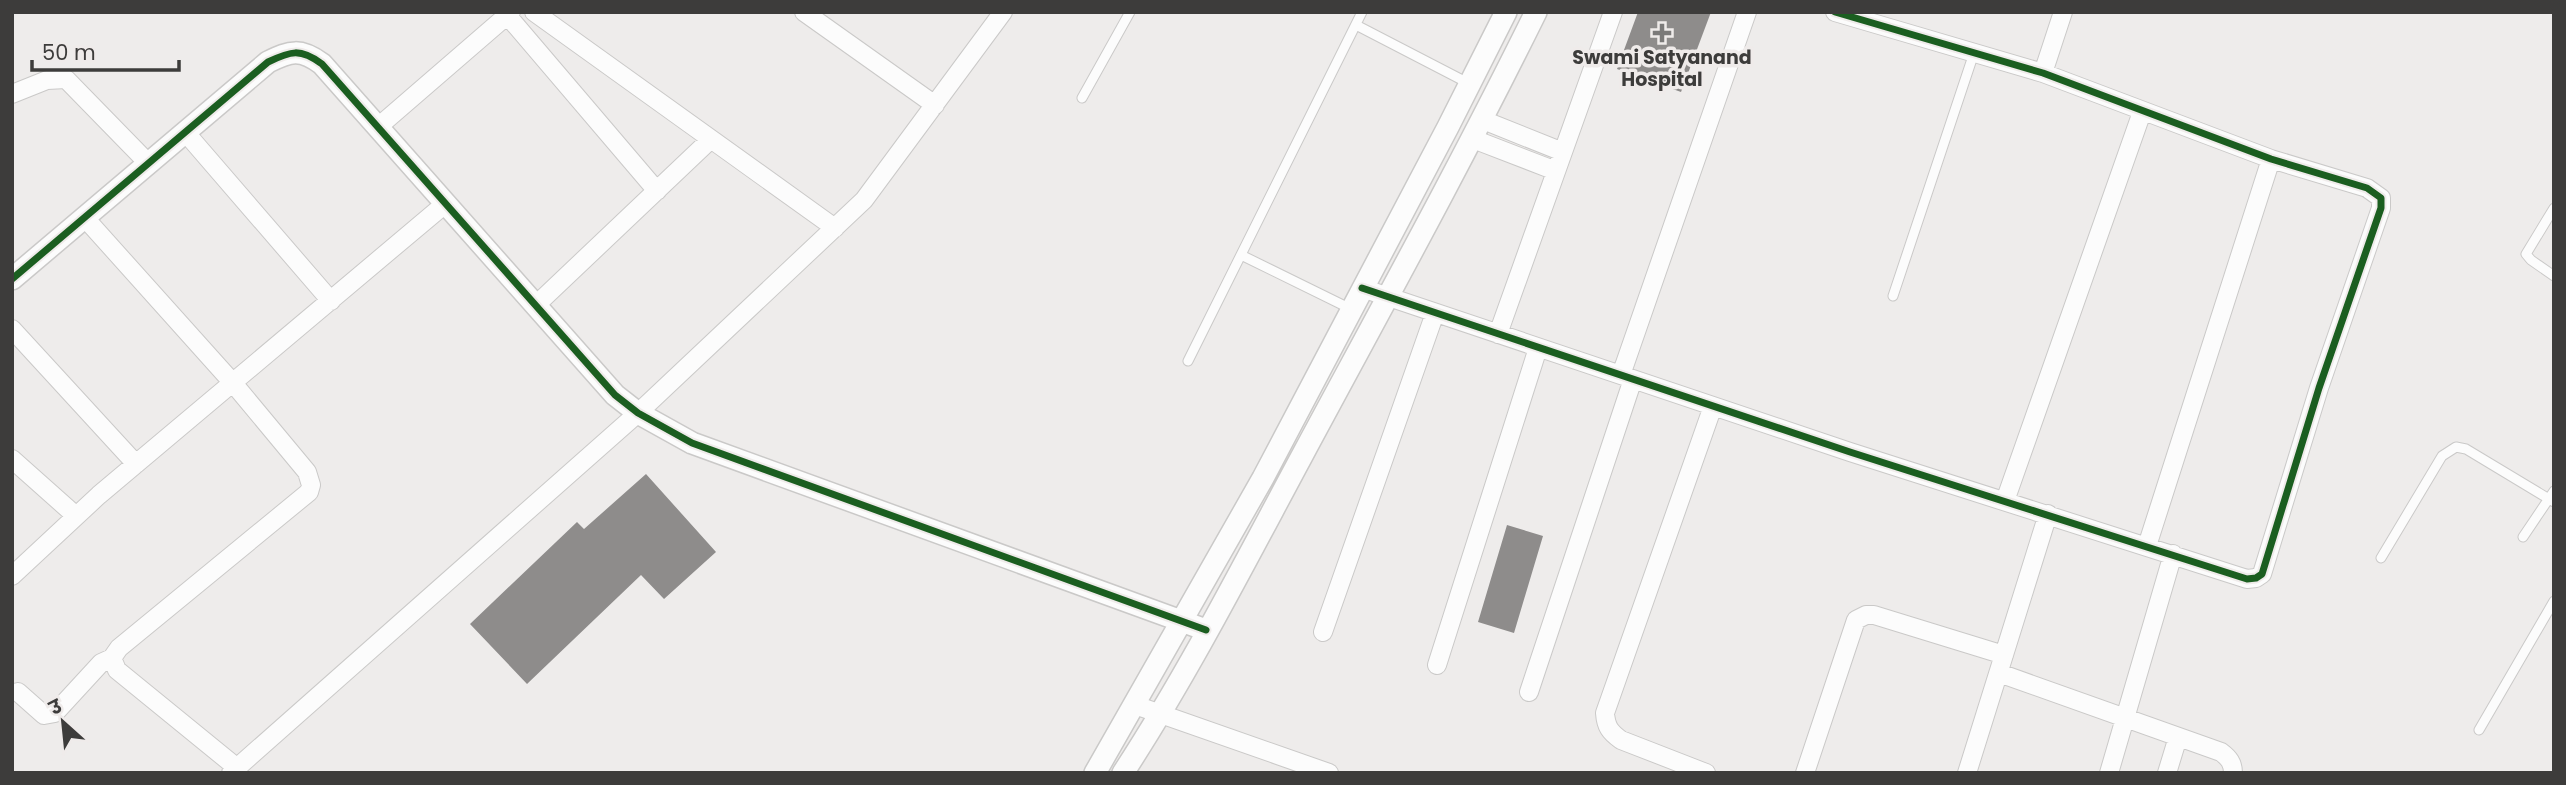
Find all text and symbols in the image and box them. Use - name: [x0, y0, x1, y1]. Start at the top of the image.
- marker: Swami Satyanand Hospital: [1652, 23, 1672, 43]
- scale bar: [32, 28, 178, 72]
- text: 50 m: [42, 38, 96, 67]
- place label: Swami Satyanand Hospital: [1572, 44, 1752, 93]
- north arrow: [28, 687, 98, 757]
- text: उ: [44, 692, 68, 722]

